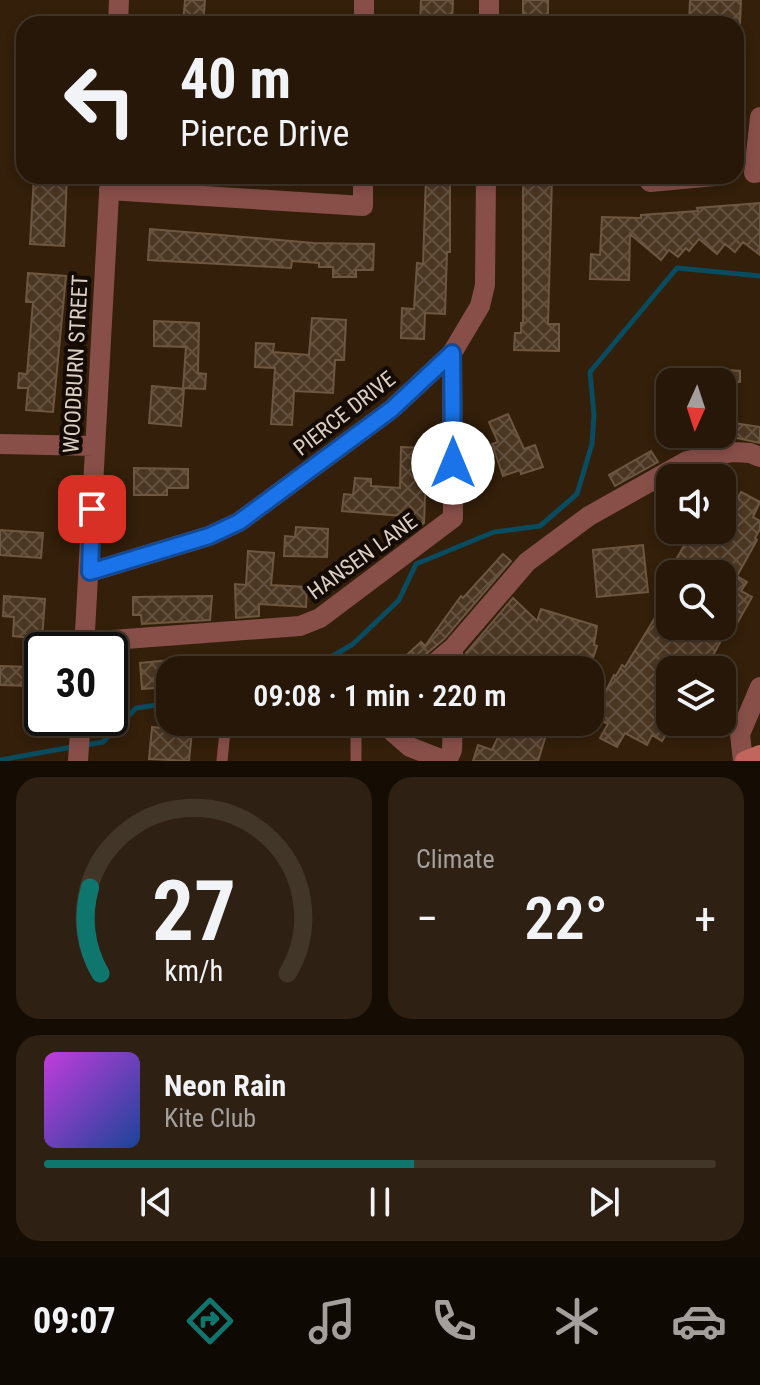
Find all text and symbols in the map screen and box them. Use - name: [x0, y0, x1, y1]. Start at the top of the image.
- text: 40 m: [180, 46, 291, 112]
- icon: left: [48, 48, 152, 152]
- text: Pierce Drive: [180, 113, 349, 155]
- street label: WOODBURN STREET: [58, 274, 93, 454]
- street label: PIERCE DRIVE: [289, 366, 400, 461]
- north arrow: [656, 368, 736, 448]
- map controls: [656, 368, 736, 736]
- position arrow: [411, 421, 495, 505]
- button: sound: [656, 464, 736, 544]
- pin: [58, 475, 126, 543]
- icon: arrive: [70, 487, 114, 531]
- street label: HANSEN LANE: [303, 508, 422, 604]
- button: search: [656, 560, 736, 640]
- speed limit sign: 30: [24, 632, 128, 736]
- button: layers: [656, 656, 736, 736]
- text: 09:08 · 1 min · 220 m: [253, 678, 507, 713]
- text: Climate: [416, 844, 495, 874]
- text: 27: [152, 863, 236, 960]
- text: 22°: [524, 883, 608, 954]
- text: −: [416, 893, 438, 945]
- text: +: [694, 893, 716, 945]
- text: km/h: [165, 954, 223, 988]
- text: Neon Rain: [164, 1068, 286, 1103]
- text: Kite Club: [164, 1103, 256, 1133]
- icon: previous: [134, 1180, 178, 1224]
- icon: pause: [358, 1180, 402, 1224]
- icon: next: [582, 1180, 626, 1224]
- icon: directions: [182, 1293, 238, 1349]
- icon: music: [304, 1293, 360, 1349]
- icon: phone: [426, 1293, 482, 1349]
- icon: climate: [549, 1293, 605, 1349]
- icon: car: [671, 1293, 727, 1349]
- text: 09:07: [33, 1300, 116, 1342]

